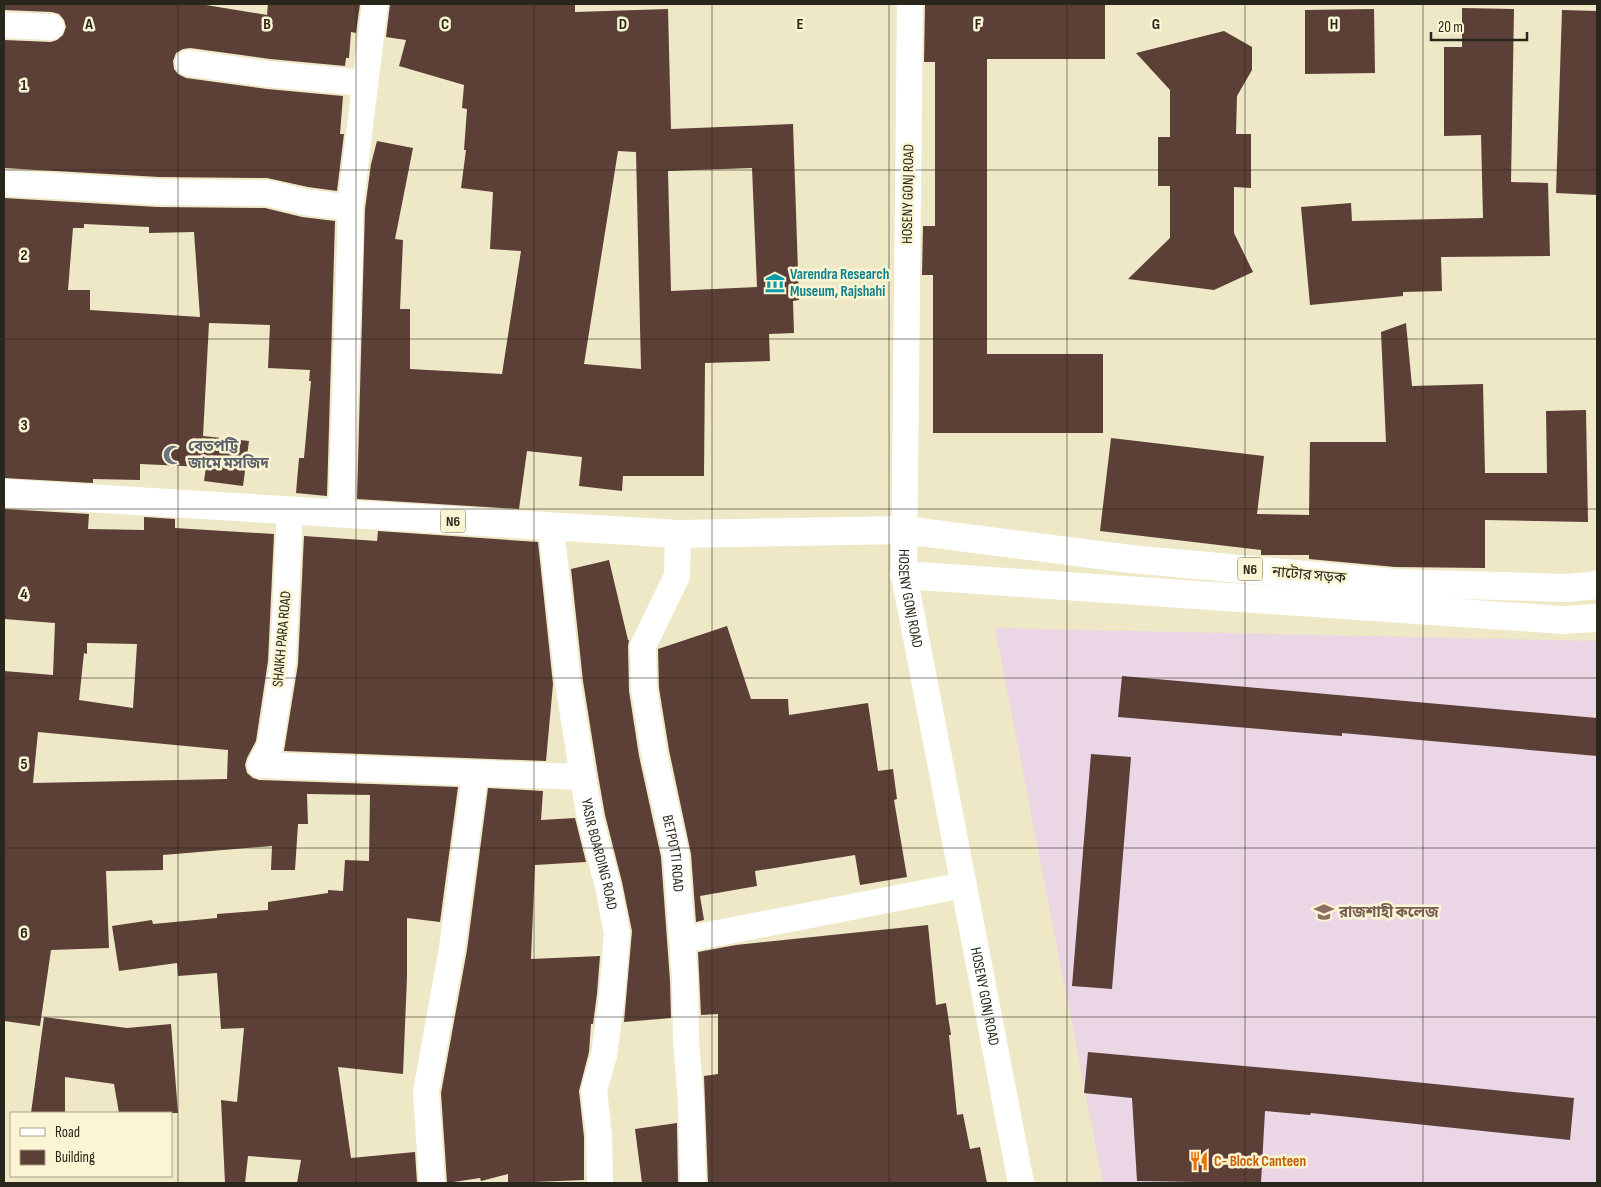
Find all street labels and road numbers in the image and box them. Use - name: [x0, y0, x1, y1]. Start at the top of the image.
- street label: HOSENY GONJ ROAD: [898, 144, 918, 244]
- road number: N6: [440, 510, 466, 532]
- street label: HOSENY GONJ ROAD: [894, 549, 927, 649]
- road number: N6: [1238, 558, 1262, 580]
- street label: নাটোর সড়ক: [1270, 562, 1348, 588]
- street label: SHAIKH PARA ROAD: [268, 590, 296, 688]
- street label: YASIR BOARDING ROAD: [577, 797, 622, 911]
- street label: BETPOTTI ROAD: [658, 813, 688, 893]
- street label: HOSENY GONJ ROAD: [966, 945, 1004, 1047]

